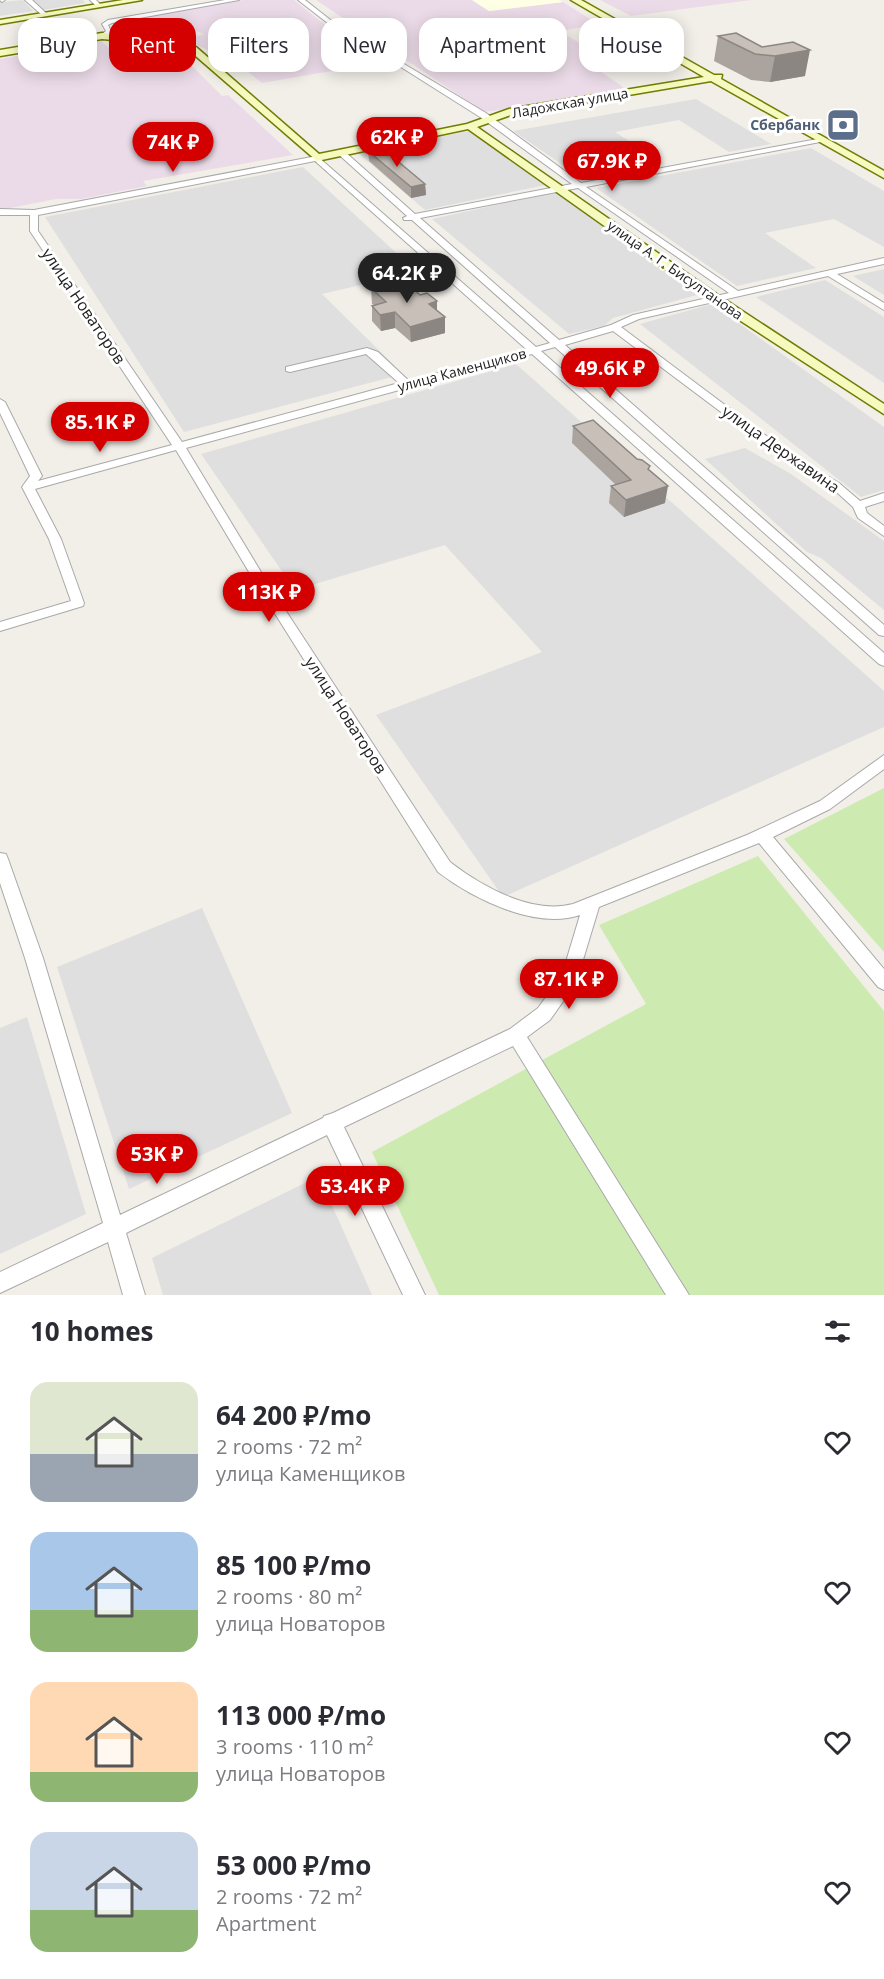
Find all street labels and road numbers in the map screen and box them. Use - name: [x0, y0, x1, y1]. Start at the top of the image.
- street label: Ладожская улица: [510, 83, 630, 122]
- street label: улица А. Г. Бисултанова: [604, 215, 747, 324]
- street label: улица Новаторов: [37, 244, 131, 368]
- street label: улица Каменщиков: [395, 343, 528, 396]
- street label: улица Державина: [718, 400, 844, 498]
- street label: улица Новаторов: [300, 652, 392, 778]

